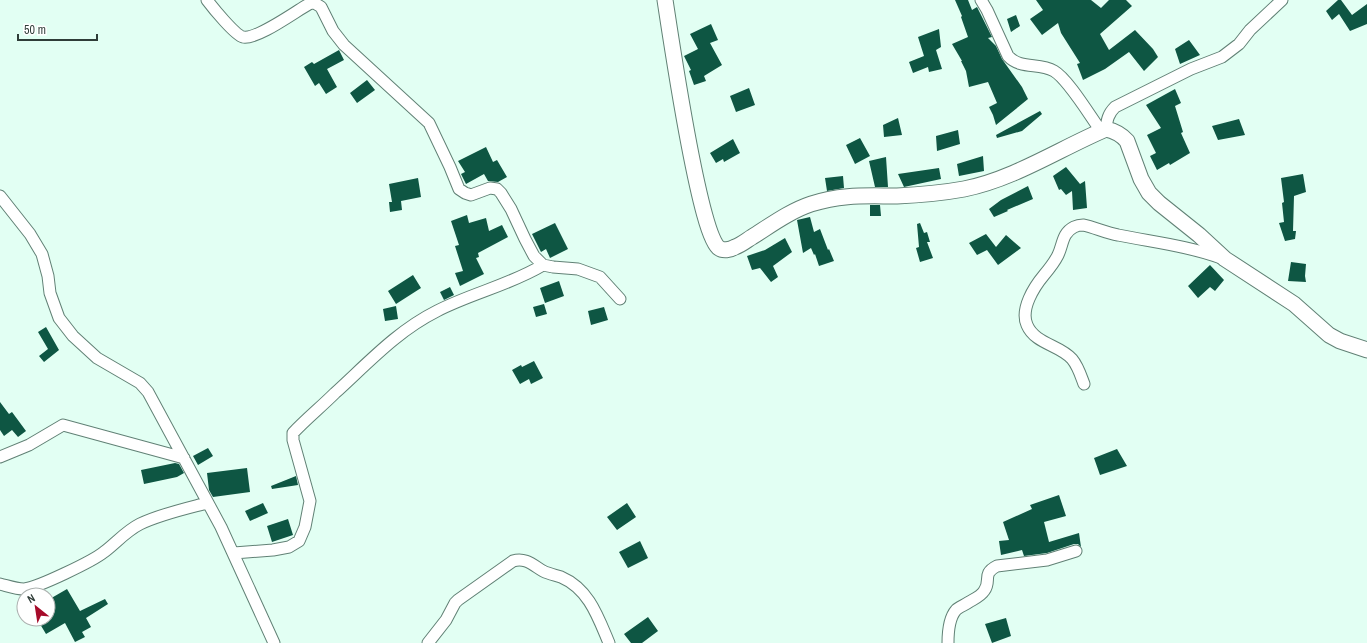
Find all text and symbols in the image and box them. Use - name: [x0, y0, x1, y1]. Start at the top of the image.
- scale bar: [18, 16, 97, 42]
- text: 50 m: [24, 22, 46, 38]
- north arrow: [16, 587, 56, 627]
- text: N: [25, 591, 37, 606]

